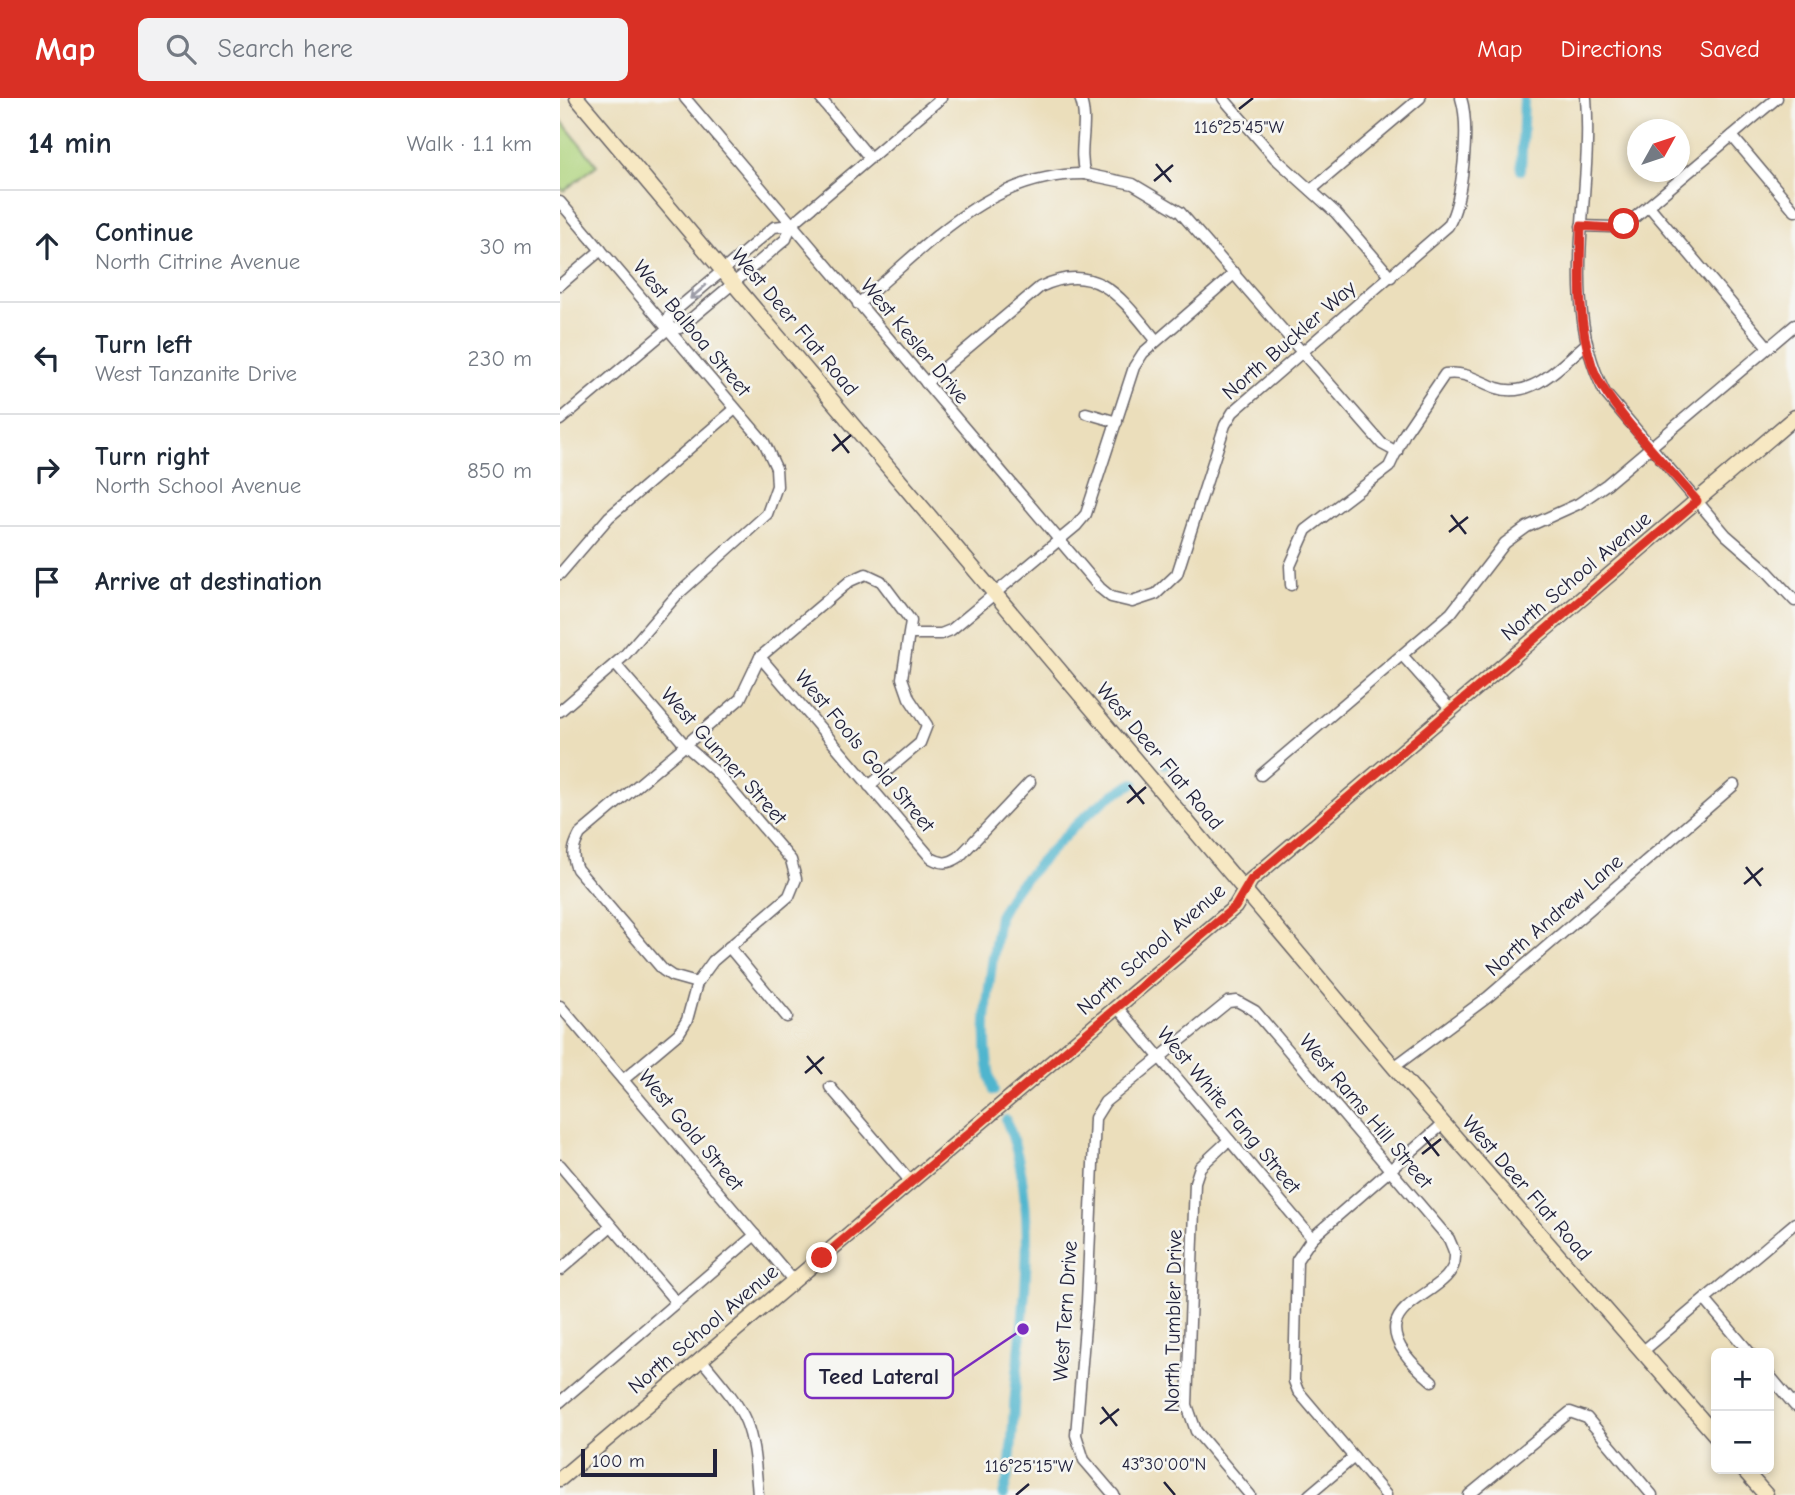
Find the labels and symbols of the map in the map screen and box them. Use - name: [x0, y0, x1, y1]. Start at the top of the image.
- text: 116°25'45"W: [1194, 117, 1284, 138]
- north arrow: [1627, 119, 1690, 182]
- route start: [1608, 208, 1639, 239]
- street label: West Deer Flat Road: [726, 244, 864, 400]
- street label: West Balboa Street: [628, 255, 757, 402]
- street label: West Kesler Drive: [856, 274, 974, 408]
- street label: North Buckler Way: [1217, 275, 1361, 405]
- one-way arrow: [689, 284, 707, 300]
- street label: North School Avenue: [1496, 506, 1656, 646]
- street label: West Fools Gold Street: [790, 665, 940, 838]
- street label: West Deer Flat Road: [1091, 678, 1229, 834]
- street label: West Gunner Street: [656, 682, 793, 830]
- street label: North Andrew Lane: [1481, 849, 1627, 981]
- street label: North School Avenue: [1072, 878, 1230, 1020]
- street label: West White Fang Street: [1152, 1022, 1306, 1199]
- street label: West Rams Hill Street: [1294, 1029, 1438, 1194]
- street label: West Gold Street: [633, 1065, 749, 1196]
- street label: West Deer Flat Road: [1457, 1110, 1597, 1266]
- street label: North Tumbler Drive: [1159, 1229, 1187, 1413]
- street label: West Tern Drive: [1048, 1240, 1082, 1382]
- route end: [806, 1242, 837, 1273]
- street label: North School Avenue: [623, 1259, 783, 1399]
- callout: Teed Lateral: [805, 1354, 953, 1398]
- text: Teed Lateral: [819, 1363, 939, 1390]
- scale bar: [581, 1446, 718, 1478]
- text: 43°30'00"N: [1122, 1454, 1206, 1475]
- text: 116°25'15"W: [985, 1456, 1074, 1477]

